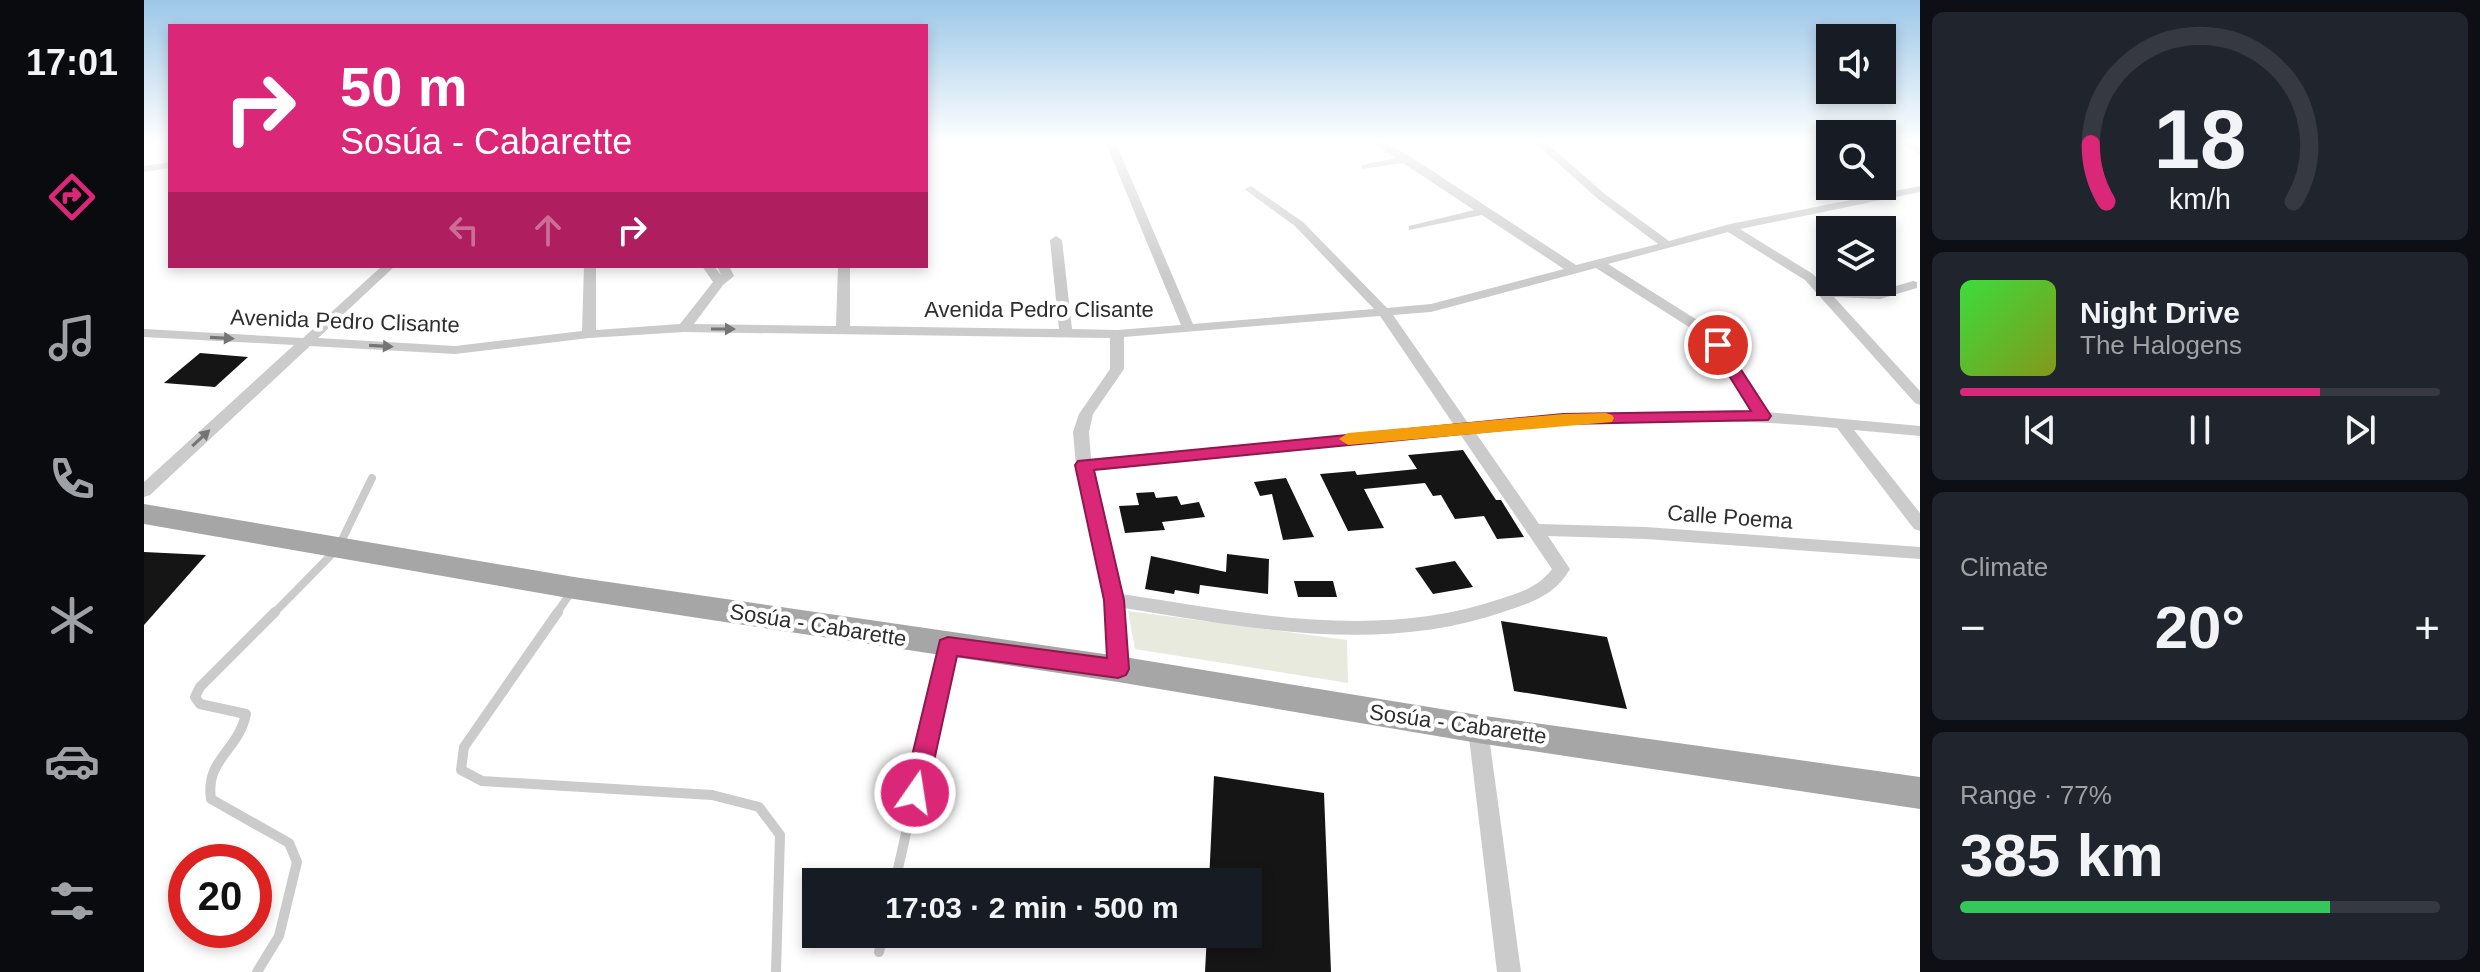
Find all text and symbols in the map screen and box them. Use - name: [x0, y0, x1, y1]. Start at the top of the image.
- map controls: [1816, 24, 1896, 296]
- button: sound: [1816, 24, 1896, 104]
- text: 17:01: [26, 42, 118, 83]
- text: 50 m: [340, 55, 468, 118]
- icon: right: [208, 56, 312, 160]
- text: 18: [2154, 93, 2246, 186]
- button: search: [1816, 120, 1896, 200]
- text: Sosúa - Cabarette: [340, 121, 632, 162]
- icon: directions: [44, 169, 100, 225]
- text: km/h: [2169, 183, 2231, 215]
- icon: left: [442, 208, 486, 252]
- icon: ahead: [526, 208, 570, 252]
- icon: right: [610, 208, 654, 252]
- button: layers: [1816, 216, 1896, 296]
- text: Night Drive: [2080, 296, 2240, 329]
- street label: Avenida Pedro Clisante: [924, 297, 1154, 322]
- street label: Avenida Pedro Clisante: [230, 305, 460, 337]
- icon: music: [44, 310, 100, 366]
- pin: [1684, 311, 1752, 379]
- one-way arrow: [711, 322, 736, 335]
- icon: arrive: [1696, 323, 1740, 367]
- text: The Halogens: [2080, 330, 2242, 360]
- one-way arrow: [210, 332, 235, 345]
- one-way arrow: [369, 340, 394, 353]
- icon: previous: [2018, 408, 2062, 452]
- icon: pause: [2178, 408, 2222, 452]
- icon: next: [2338, 408, 2382, 452]
- one-way arrow: [191, 429, 210, 447]
- icon: phone: [44, 451, 100, 507]
- street label: Calle Poema: [1666, 500, 1794, 534]
- text: Climate: [1960, 552, 2048, 582]
- icon: climate: [44, 592, 100, 648]
- text: 20°: [2155, 594, 2245, 661]
- street label: Sosúa - Cabarette: [728, 599, 908, 651]
- text: −: [1960, 603, 1986, 652]
- text: +: [2414, 603, 2440, 652]
- street label: Sosúa - Cabarette: [1368, 699, 1548, 749]
- icon: car: [44, 733, 100, 789]
- position arrow: [873, 751, 957, 835]
- text: Range · 77%: [1960, 780, 2112, 810]
- text: 385 km: [1960, 822, 2164, 889]
- speed limit sign: 20: [168, 844, 272, 948]
- icon: filters: [44, 873, 100, 929]
- text: 17:03 · 2 min · 500 m: [885, 891, 1179, 924]

